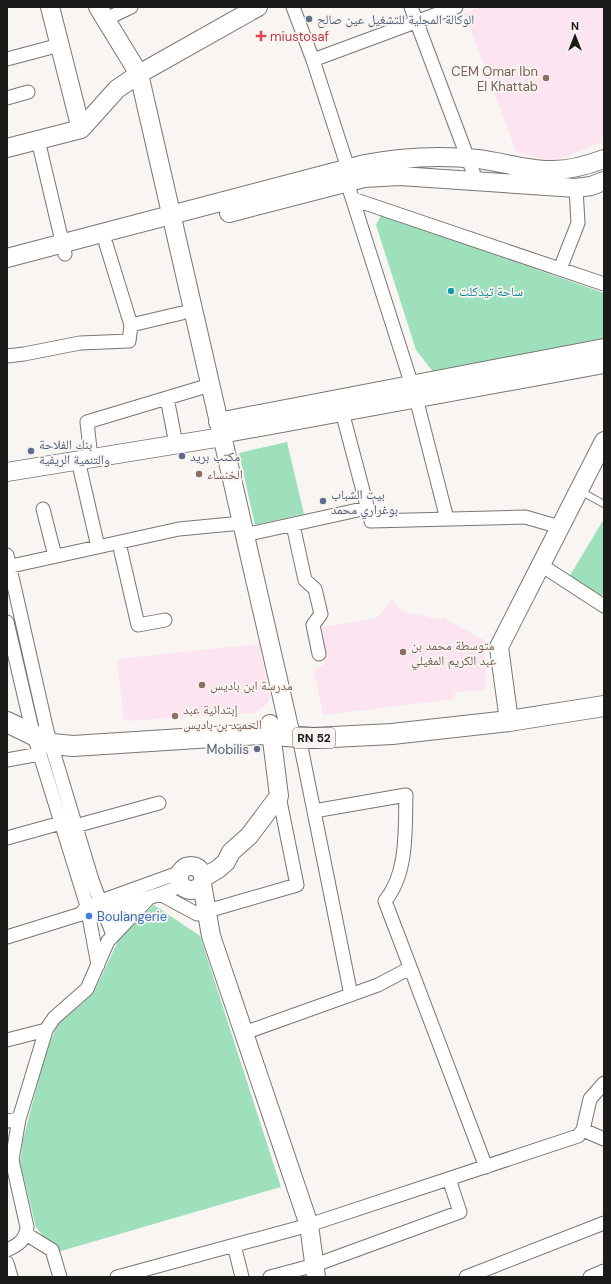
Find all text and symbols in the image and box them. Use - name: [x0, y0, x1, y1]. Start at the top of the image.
- place label: الوكالة المحلية للتشغيل عين صالح: [317, 11, 474, 29]
- marker: الوكالة المحلية للتشغيل عين صالح: [304, 14, 314, 24]
- north arrow: [555, 16, 595, 56]
- text: N: [571, 19, 579, 33]
- place label: miustosaf: [270, 28, 330, 45]
- marker: miustosaf: [255, 30, 267, 42]
- place label: CEM Omar Ibn El Khattab: [451, 63, 538, 95]
- marker: CEM Omar Ibn El Khattab: [541, 73, 551, 83]
- place label: ساحة تيدكلت: [459, 283, 523, 300]
- marker: ساحة تيدكلت: [446, 286, 456, 296]
- place label: بنك الفلاحة والتنمية الريفية: [39, 436, 110, 468]
- marker: بنك الفلاحة والتنمية الريفية: [26, 446, 36, 456]
- place label: مكتب بريد: [190, 448, 240, 465]
- marker: مكتب بريد: [177, 451, 187, 461]
- place label: الخنساء: [207, 466, 243, 483]
- marker: الخنساء: [194, 469, 204, 479]
- place label: بيت الشباب بوغراري محمد: [331, 486, 398, 520]
- marker: بيت الشباب بوغراري محمد: [318, 496, 328, 506]
- place label: متوسطة محمد بن عبد الكريم المغيلي: [411, 637, 497, 671]
- marker: متوسطة محمد بن عبد الكريم المغيلي: [398, 647, 408, 657]
- place label: مدرسة ابن باديس: [210, 677, 293, 694]
- marker: مدرسة ابن باديس: [197, 680, 207, 690]
- place label: إبتدائية عبد الحميد بن باديس: [183, 701, 262, 733]
- marker: إبتدائية عبد الحميد بن باديس: [170, 711, 180, 721]
- road number: RN 52: [293, 728, 335, 748]
- place label: Mobilis: [207, 741, 249, 758]
- marker: Mobilis: [252, 744, 262, 754]
- place label: Boulangerie: [97, 908, 167, 925]
- marker: Boulangerie: [84, 911, 94, 921]

